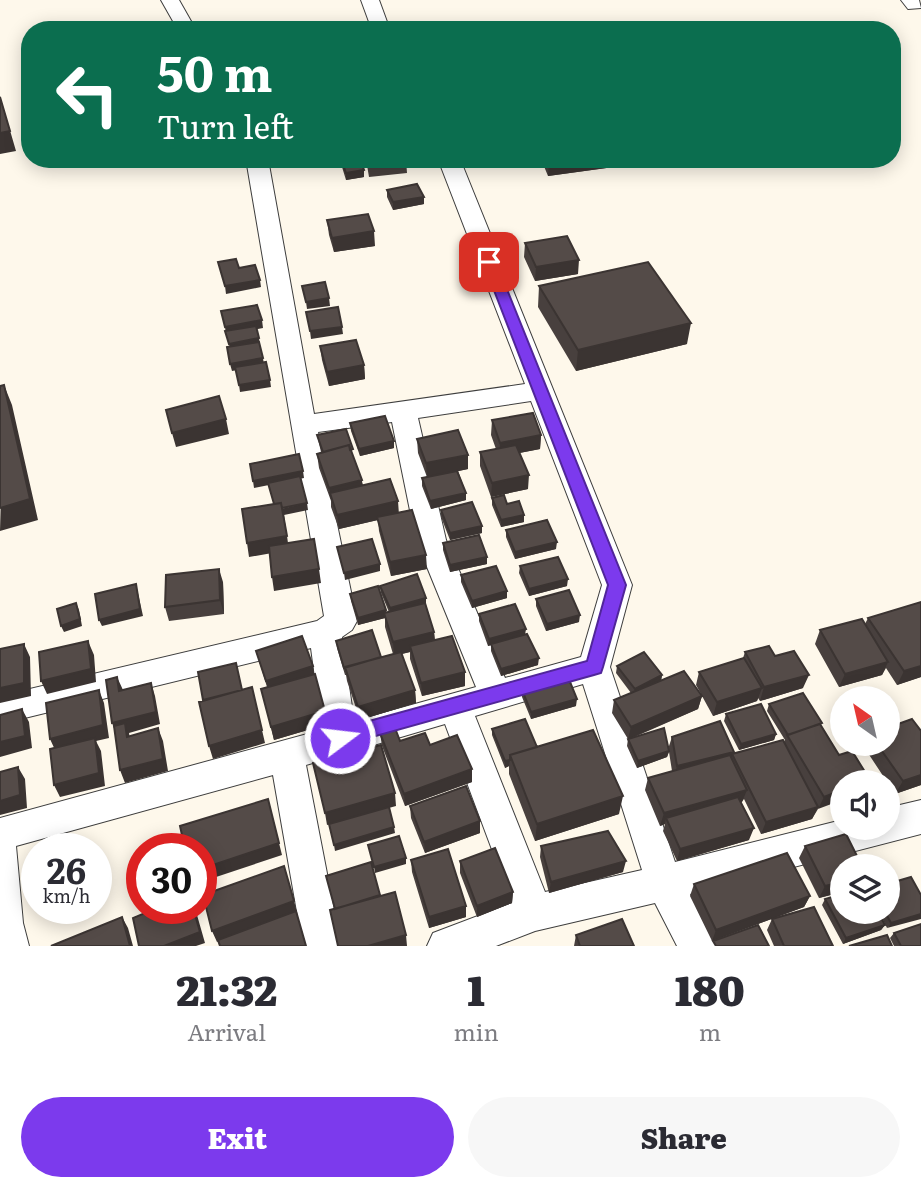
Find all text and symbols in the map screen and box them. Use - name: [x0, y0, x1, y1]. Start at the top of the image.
- text: 50 m: [157, 34, 273, 107]
- icon: left: [42, 49, 133, 140]
- text: Turn left: [157, 101, 294, 149]
- pin: [459, 232, 519, 292]
- icon: arrive: [470, 243, 508, 281]
- north arrow: [830, 686, 900, 756]
- map controls: [830, 686, 900, 924]
- position arrow: [303, 701, 377, 775]
- button: sound: [830, 770, 900, 840]
- speed limit sign: 30: [126, 833, 217, 924]
- text: 26: [47, 843, 86, 895]
- button: layers: [830, 854, 900, 924]
- text: km/h: [43, 882, 90, 909]
- text: 21:32: [176, 957, 277, 1019]
- text: 1: [467, 957, 485, 1019]
- text: 180: [675, 957, 745, 1019]
- text: Arrival: [187, 1014, 266, 1048]
- text: min: [453, 1014, 499, 1048]
- text: m: [699, 1014, 721, 1048]
- button: Exit: [21, 1097, 454, 1177]
- button: Share: [468, 1097, 900, 1177]

